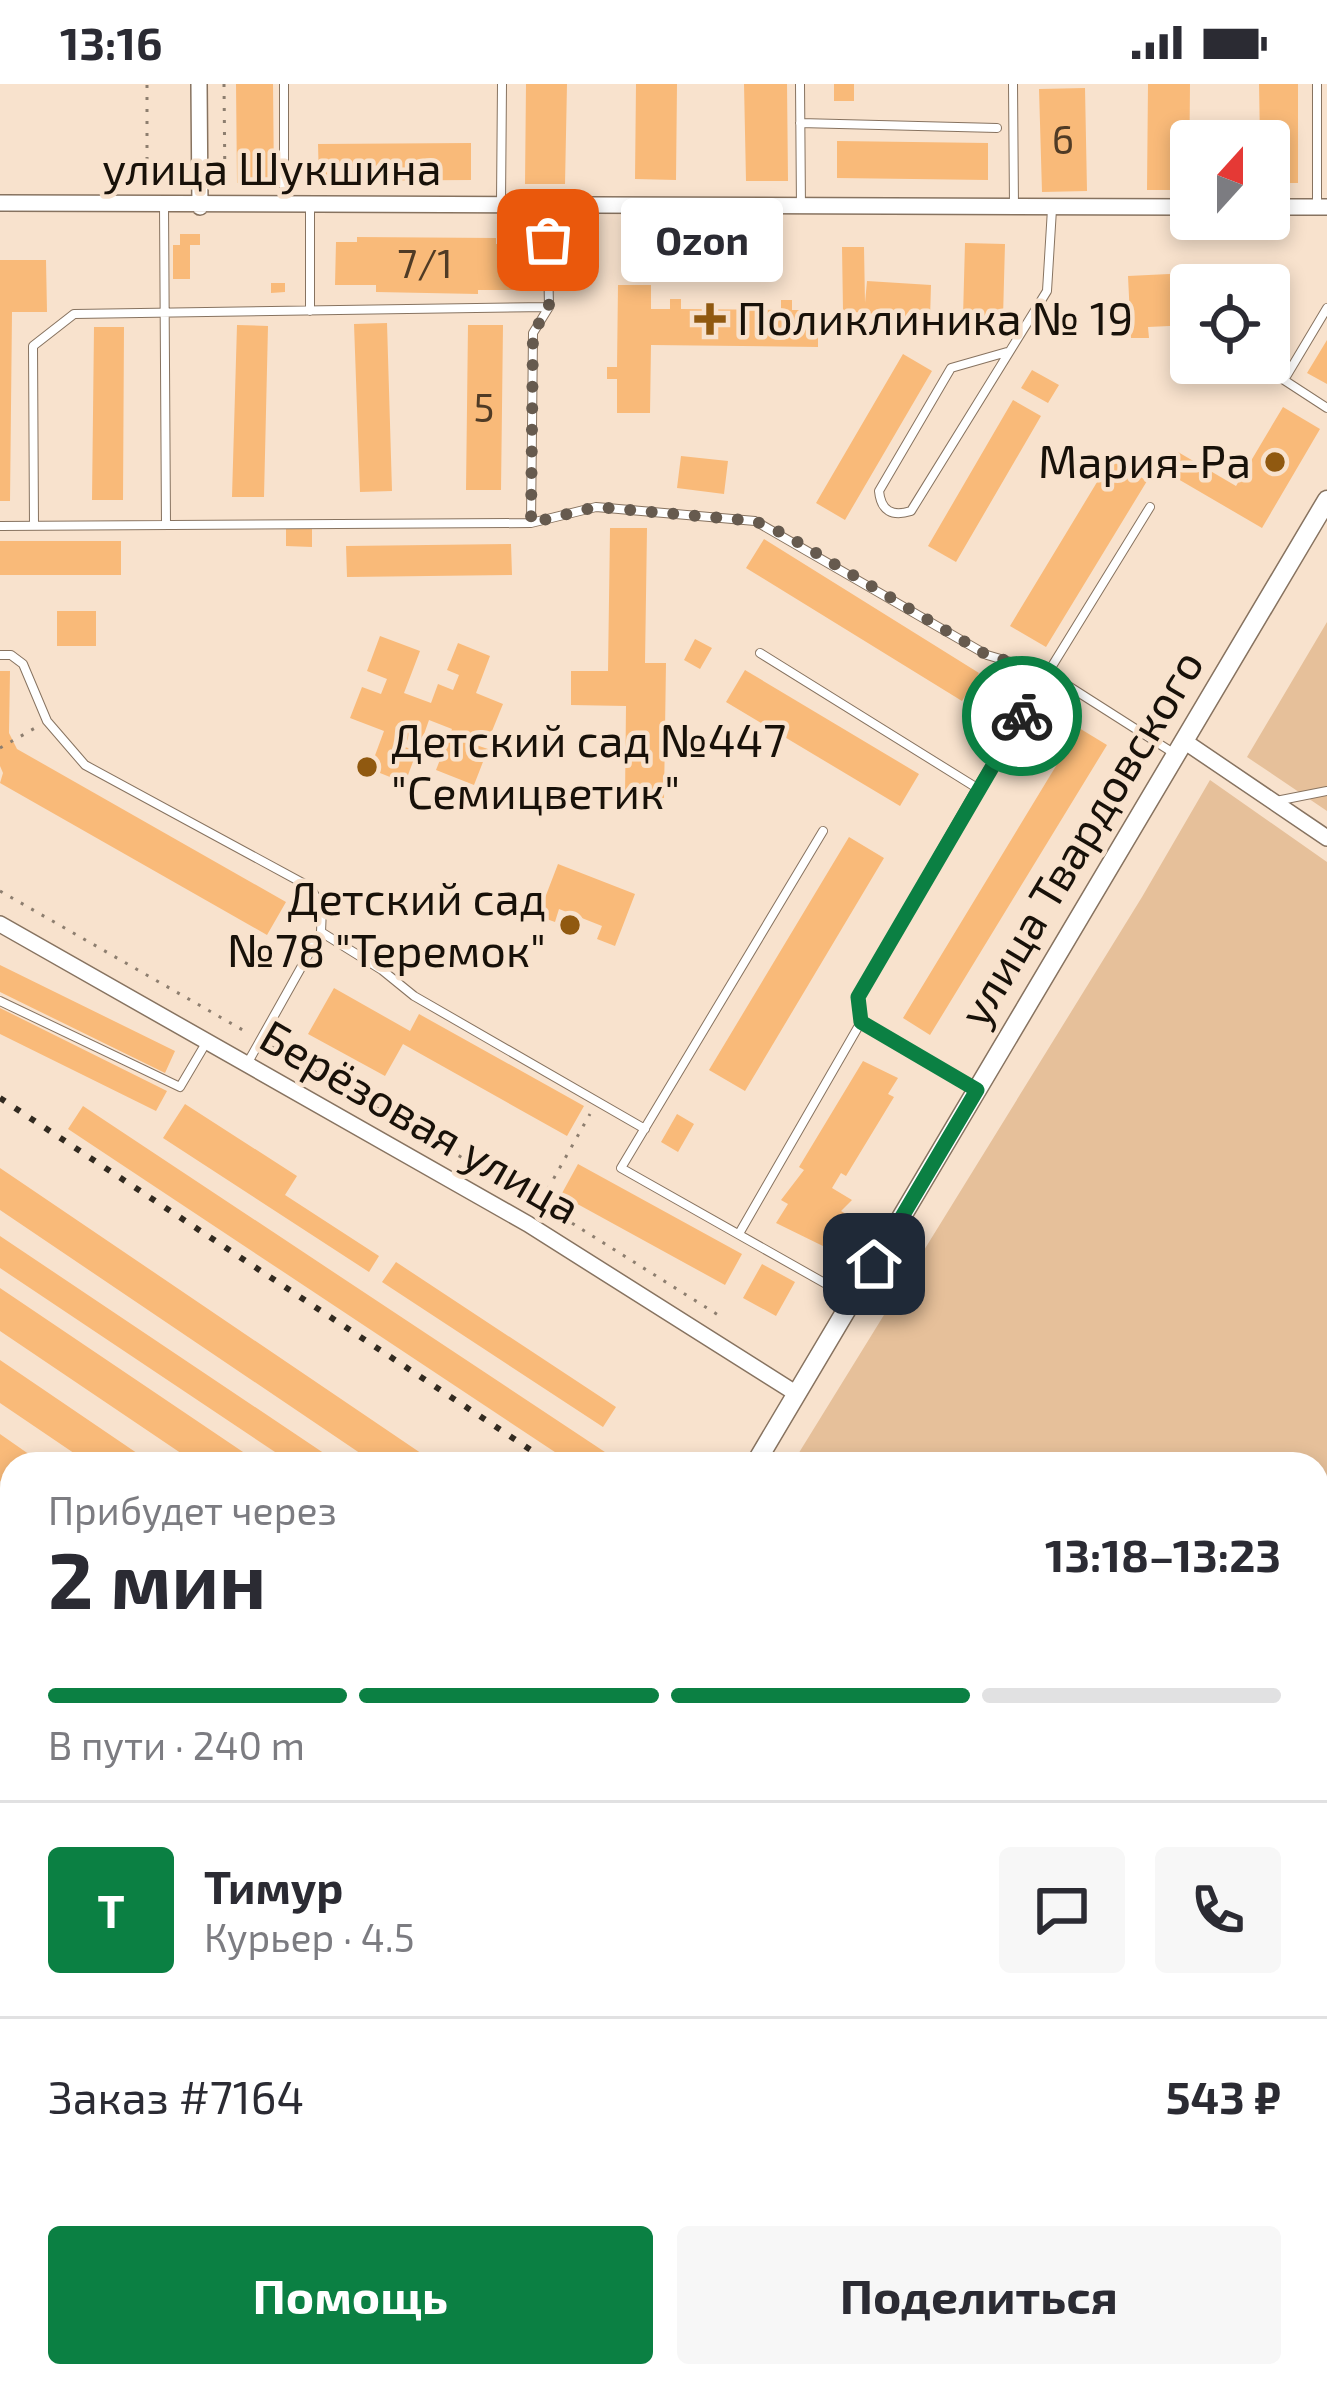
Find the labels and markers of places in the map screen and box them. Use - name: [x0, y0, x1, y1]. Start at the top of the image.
- pin: [497, 189, 599, 291]
- callout: Ozon: [620, 198, 782, 282]
- place label: Поликлиника № 19: [737, 290, 1133, 344]
- marker: Поликлиника № 19: [694, 303, 726, 335]
- place label: Мария-Ра: [1038, 433, 1251, 487]
- marker: Мария-Ра: [1262, 449, 1288, 475]
- place label: Детский сад №447 "Семицветик": [391, 712, 786, 818]
- marker: Детский сад №447 "Семицветик": [354, 754, 380, 780]
- place label: Детский сад №78 "Теремок": [227, 870, 546, 976]
- marker: Детский сад №78 "Теремок": [557, 912, 583, 938]
- pin: [823, 1213, 925, 1315]

